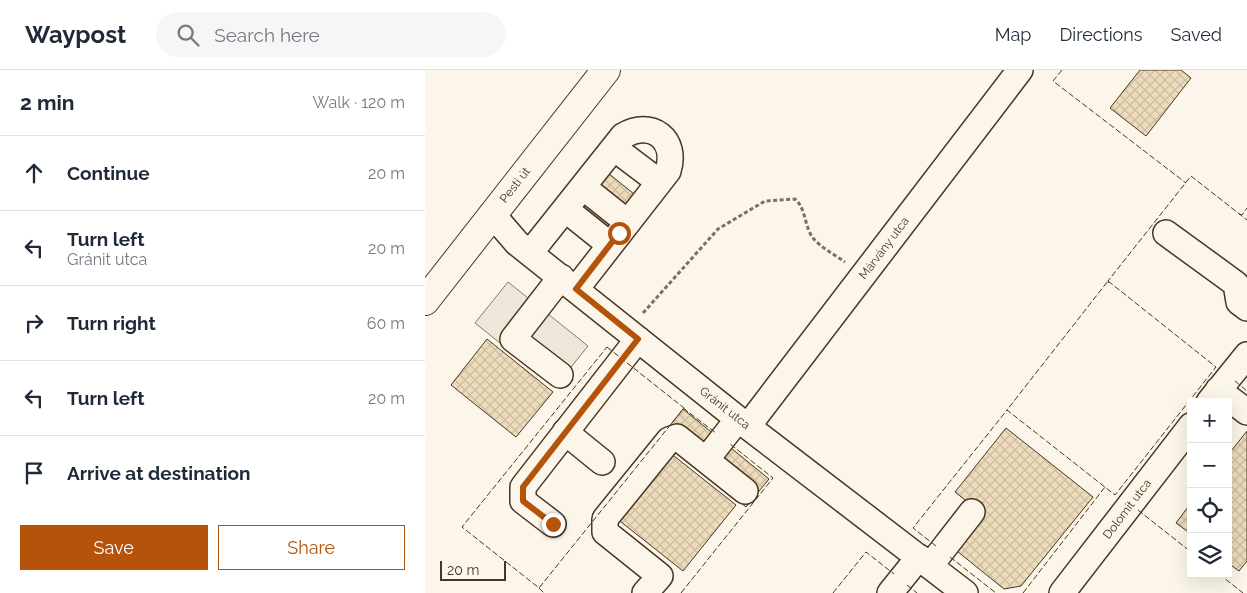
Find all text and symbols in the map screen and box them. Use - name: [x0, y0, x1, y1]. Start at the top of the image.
- search box: [156, 12, 506, 57]
- text: Waypost: [25, 20, 126, 49]
- icon: search: [174, 21, 202, 49]
- text: Search here: [214, 24, 320, 46]
- text: Map: [995, 24, 1031, 45]
- text: Directions: [1059, 24, 1143, 45]
- text: Saved: [1171, 24, 1222, 45]
- text: 2 min: [20, 90, 74, 115]
- text: Walk · 120 m: [313, 93, 405, 112]
- icon: ahead: [20, 159, 48, 187]
- text: Continue: [67, 162, 150, 184]
- text: 20 m: [368, 164, 405, 183]
- street label: Pesti út: [497, 165, 533, 205]
- street label: Márvány utca: [856, 214, 912, 282]
- route start: [608, 222, 631, 245]
- text: Turn left: [67, 228, 144, 250]
- icon: left: [20, 234, 48, 262]
- text: 20 m: [368, 239, 405, 258]
- text: Gránit utca: [67, 250, 147, 269]
- icon: right: [20, 309, 48, 337]
- text: Turn right: [67, 312, 156, 334]
- text: 60 m: [367, 314, 405, 333]
- icon: left: [20, 384, 48, 412]
- street label: Gránit utca: [697, 384, 753, 432]
- text: Turn left: [67, 387, 144, 409]
- text: 20 m: [368, 389, 405, 408]
- map controls: [1187, 398, 1232, 578]
- button: +: [1187, 398, 1232, 443]
- button: −: [1187, 443, 1232, 488]
- icon: arrive: [20, 459, 48, 487]
- text: Arrive at destination: [67, 462, 251, 484]
- street label: Dolomit utca: [1100, 476, 1154, 542]
- button: locate: [1187, 488, 1232, 533]
- route end: [542, 513, 565, 536]
- button: Save: [20, 525, 208, 570]
- button: Share: [218, 525, 405, 570]
- button: layers: [1187, 533, 1232, 578]
- scale bar: [440, 558, 506, 581]
- text: 20 m: [447, 562, 479, 578]

